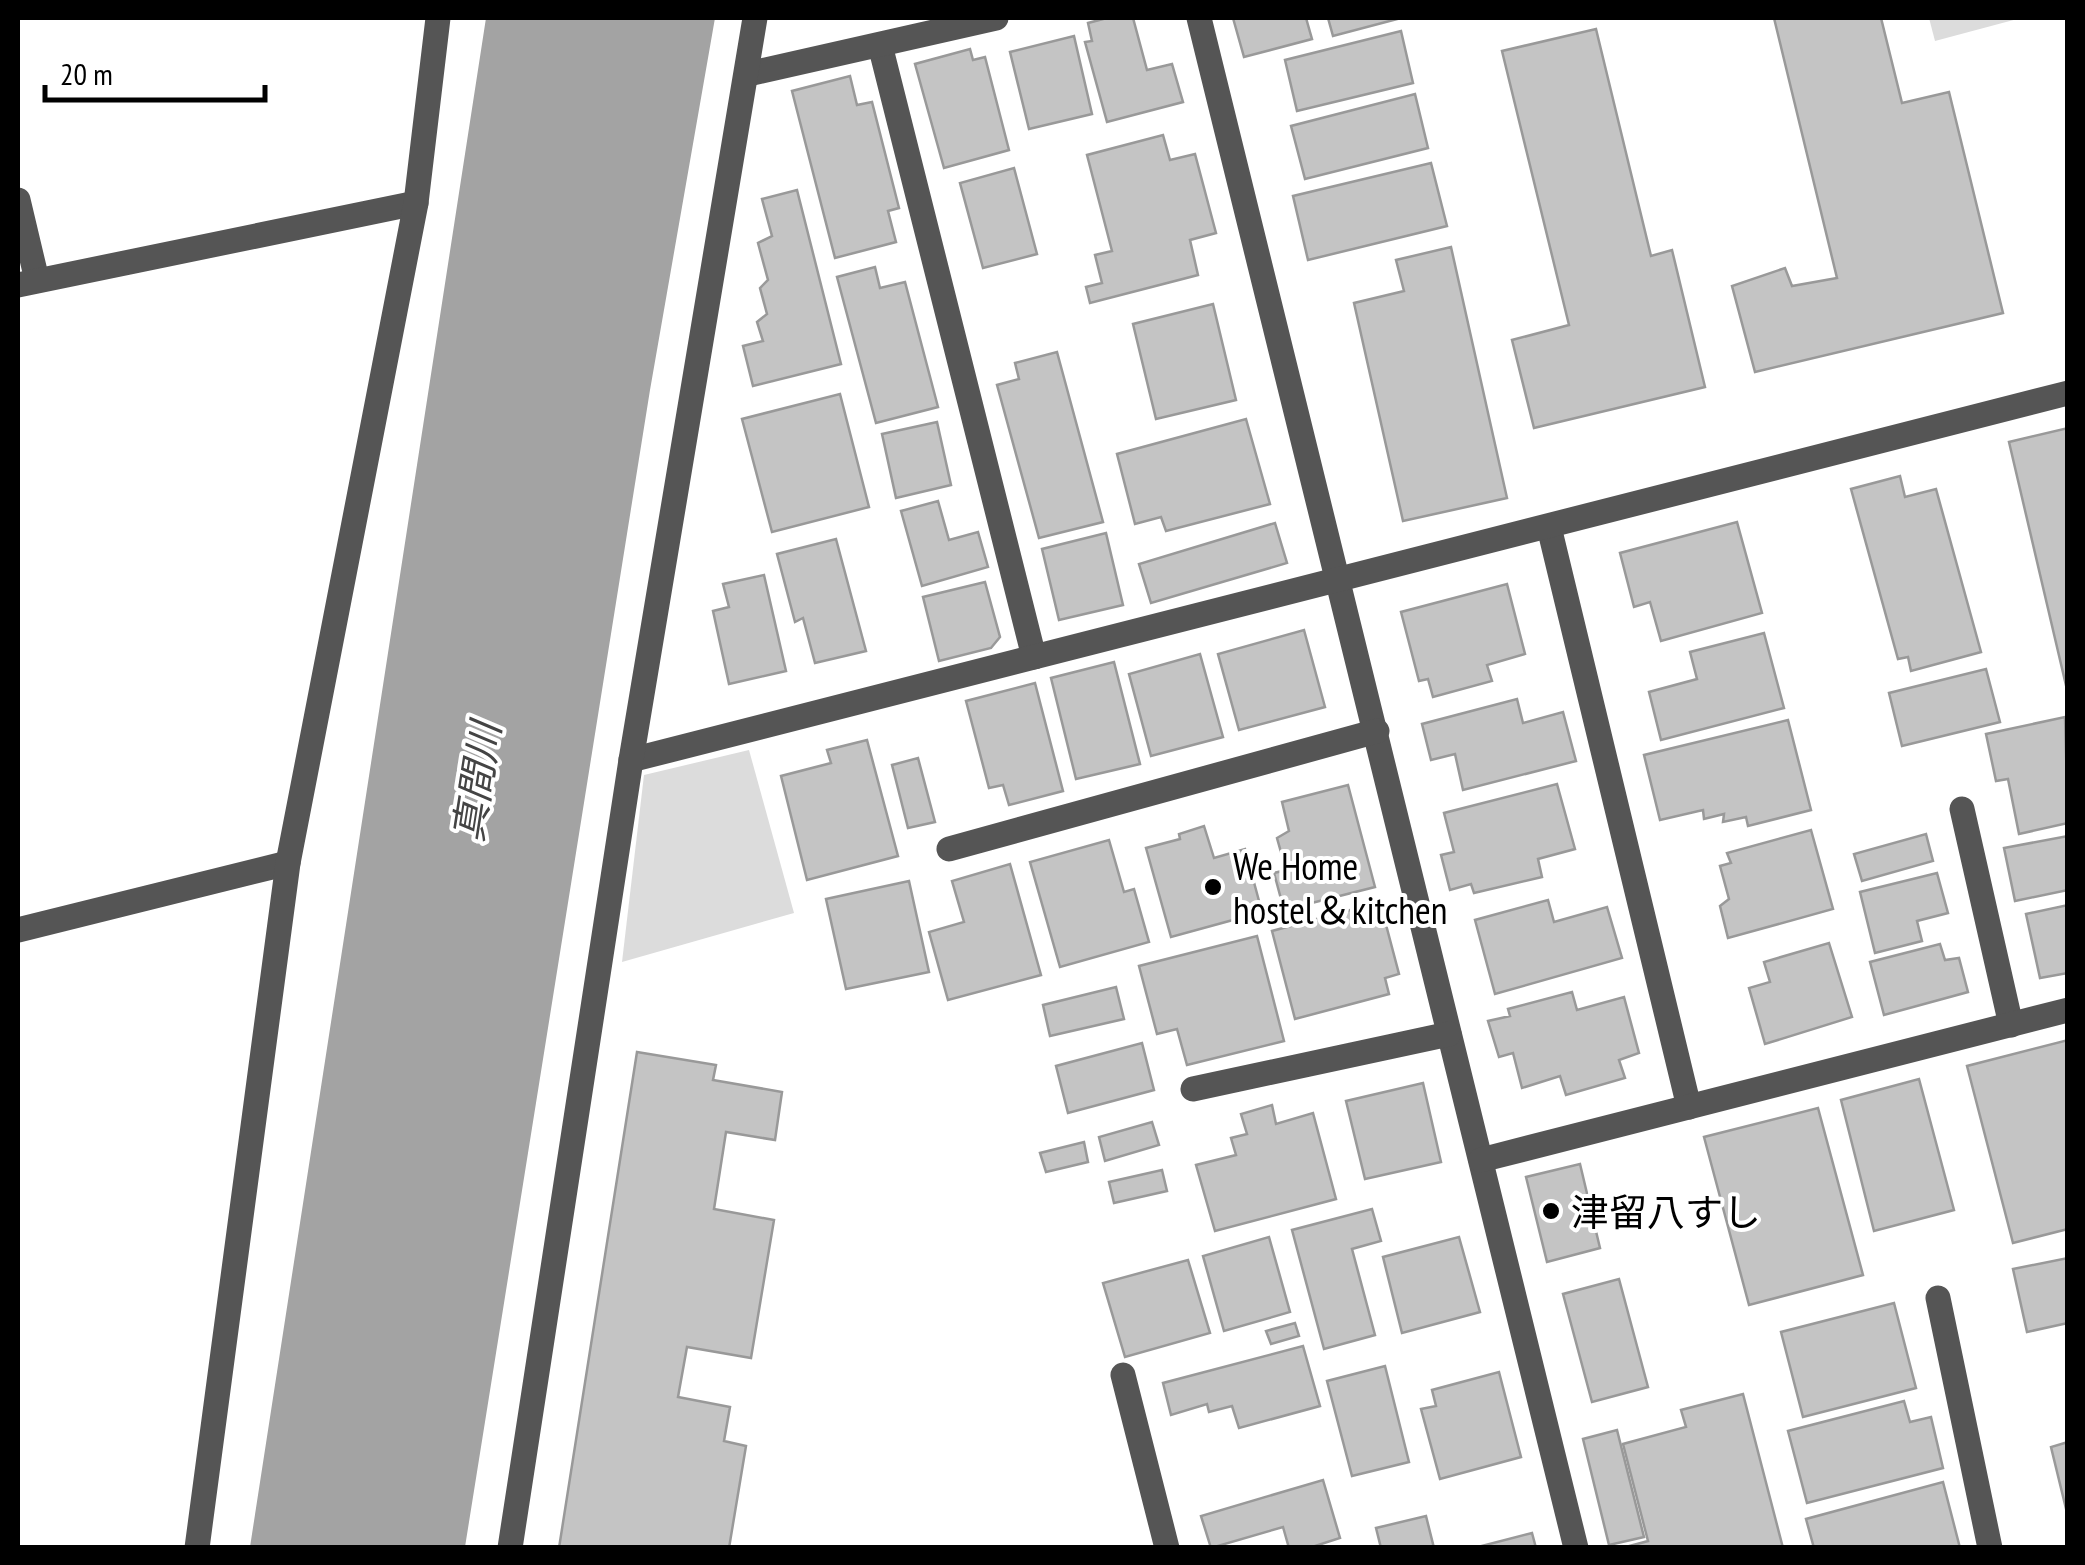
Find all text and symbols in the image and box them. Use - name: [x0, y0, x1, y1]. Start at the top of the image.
- scale bar: [45, 40, 265, 102]
- text: 20 m: [60, 54, 113, 93]
- water label: 真間川: [441, 715, 512, 845]
- place label: We Home hostel＆kitchen: [1233, 841, 1447, 934]
- marker: We Home hostel＆kitchen: [1202, 876, 1224, 898]
- place label: 津留八すし: [1571, 1187, 1761, 1236]
- marker: 津留八すし: [1540, 1200, 1562, 1222]

